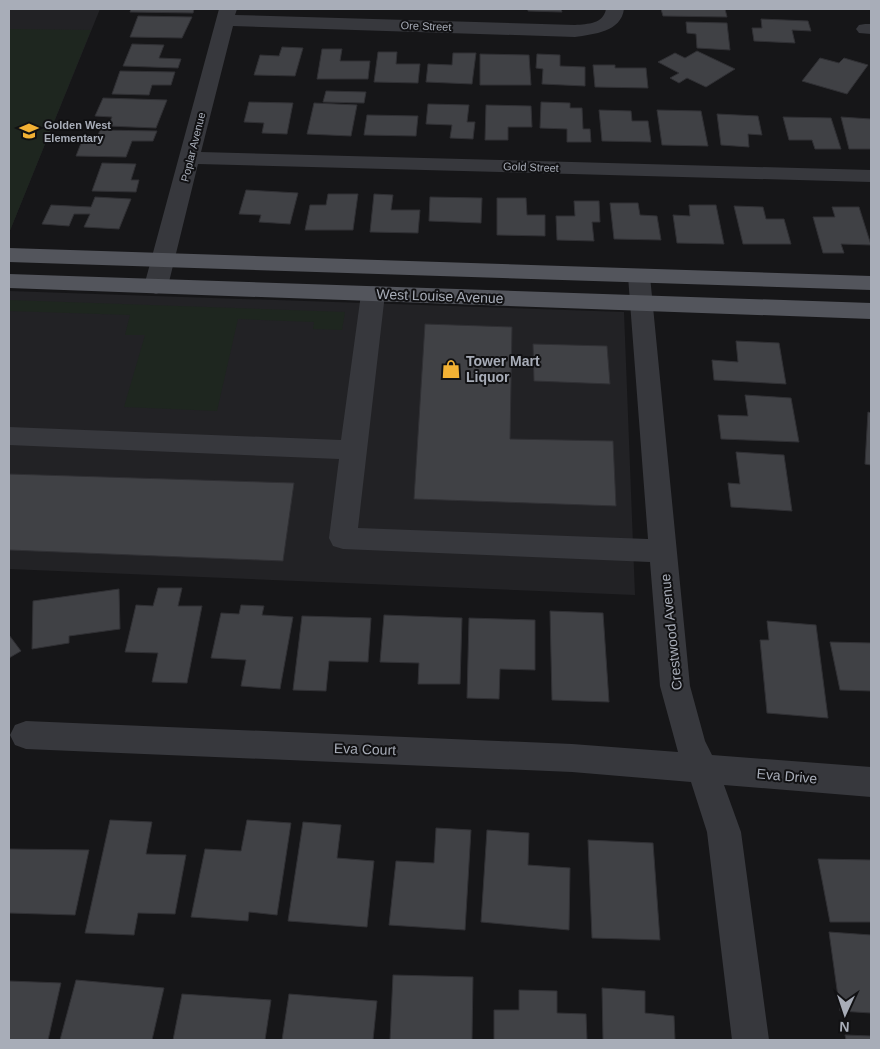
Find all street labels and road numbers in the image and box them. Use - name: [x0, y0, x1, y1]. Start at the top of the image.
- street label: Ore Street: [400, 19, 452, 33]
- street label: Poplar Avenue: [179, 111, 207, 183]
- street label: Gold Street: [503, 160, 559, 174]
- street label: West Louise Avenue: [376, 286, 504, 306]
- street label: Crestwood Avenue: [657, 573, 685, 691]
- street label: Eva Court: [334, 740, 396, 758]
- street label: Eva Drive: [756, 765, 818, 787]

